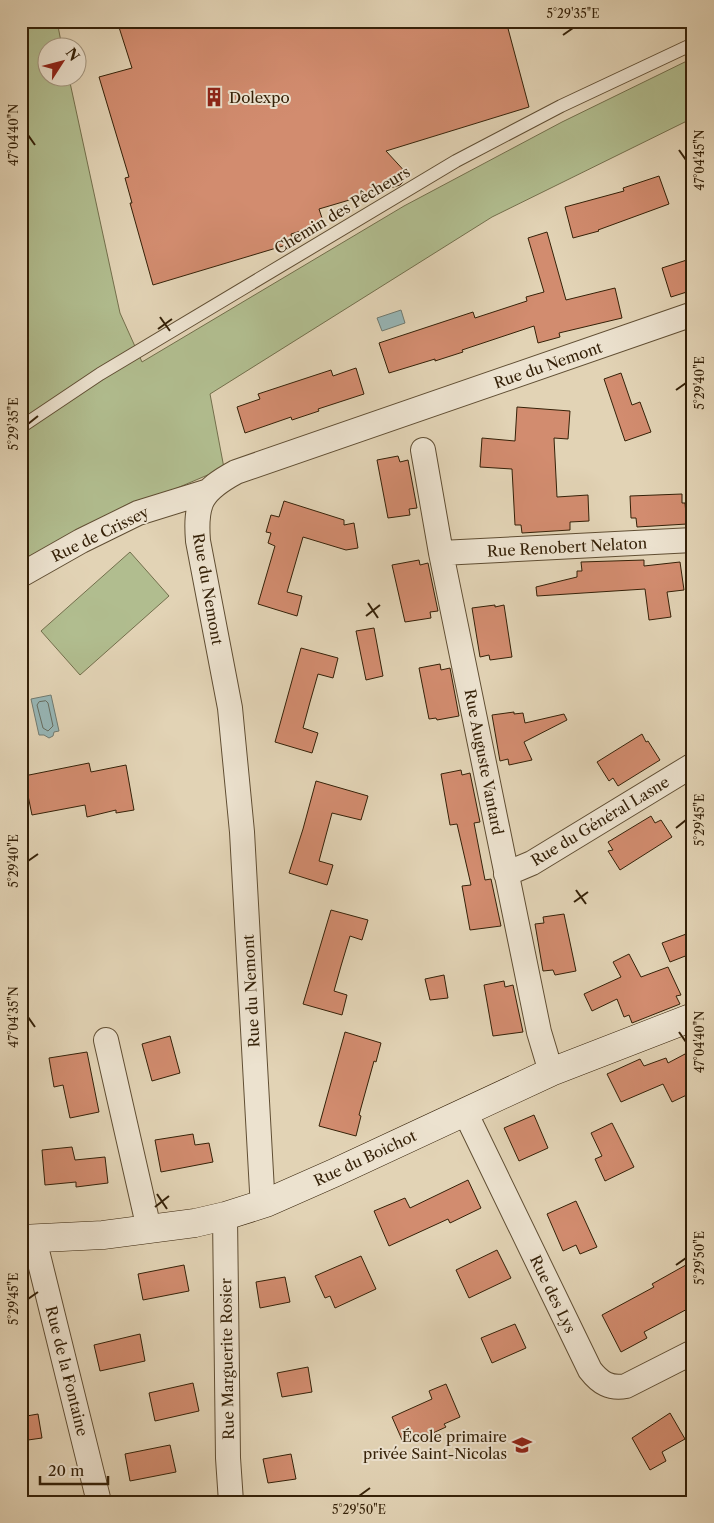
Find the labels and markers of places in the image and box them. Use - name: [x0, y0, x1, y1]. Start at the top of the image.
- building icon: Dolexpo: [203, 86, 225, 108]
- place label: Dolexpo: [229, 88, 290, 107]
- place label: École primaire privée Saint-Nicolas: [363, 1427, 507, 1463]
- school or university icon: École primaire privée Saint-Nicolas: [511, 1434, 533, 1456]

